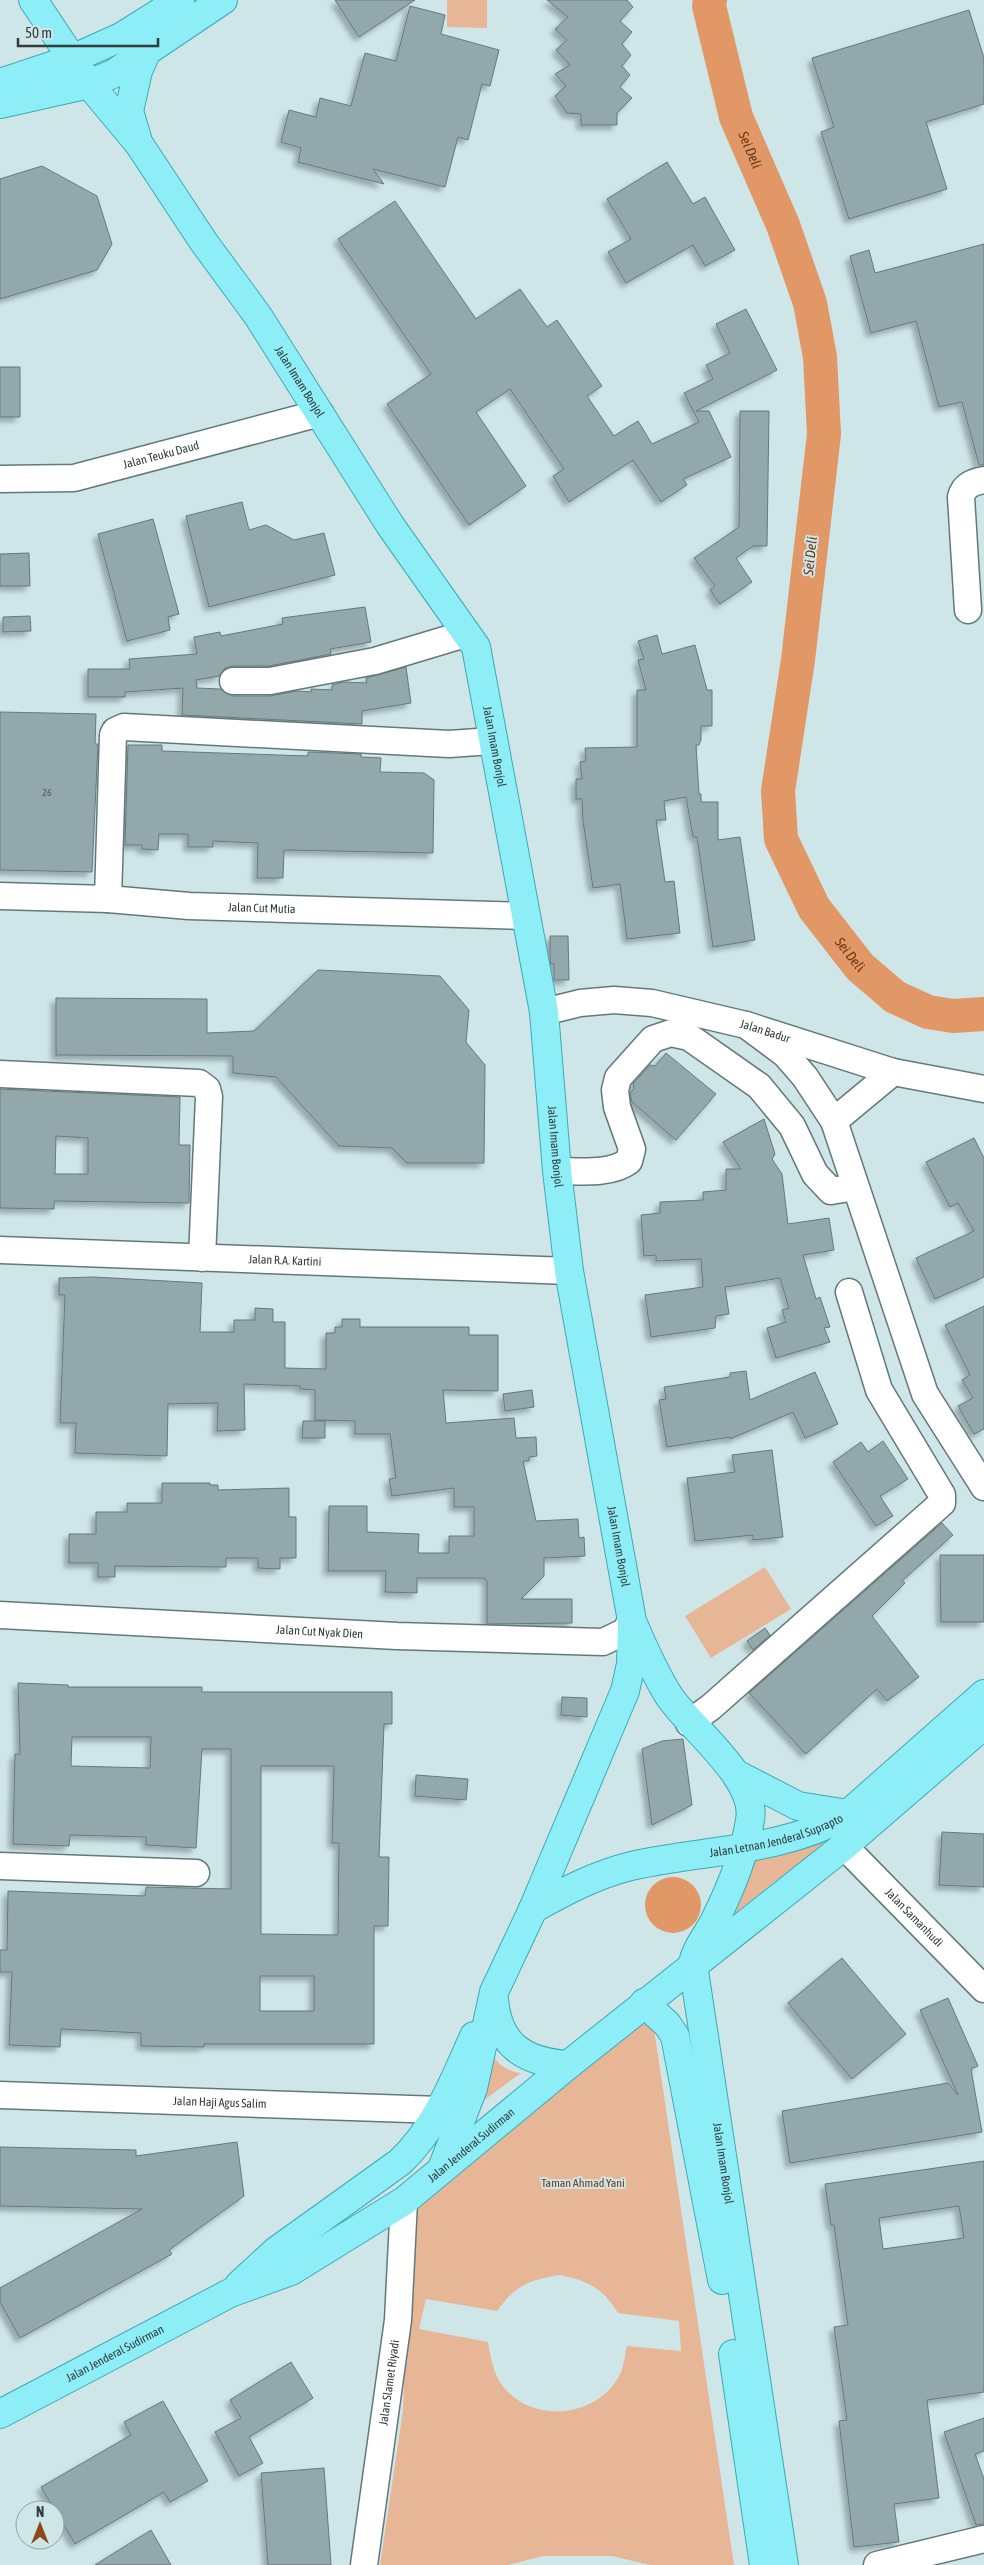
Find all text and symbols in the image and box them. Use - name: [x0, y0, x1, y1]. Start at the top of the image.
- scale bar: [18, 15, 158, 47]
- text: 50 m: [25, 24, 52, 41]
- water label: Sei Deli: [735, 128, 765, 171]
- street label: Jalan Imam Bonjol: [272, 343, 328, 421]
- street label: Jalan Teuku Daud: [121, 438, 201, 472]
- water label: Sei Deli: [800, 536, 820, 577]
- street label: Jalan Imam Bonjol: [480, 705, 509, 789]
- house number: 26: [42, 787, 52, 798]
- street label: Jalan Cut Mutia: [228, 900, 296, 916]
- water label: Sei Deli: [831, 933, 868, 975]
- street label: Jalan Badur: [739, 1017, 792, 1046]
- street label: Jalan Imam Bonjol: [545, 1105, 566, 1189]
- street label: Jalan R.A. Kartini: [248, 1252, 322, 1269]
- street label: Jalan Imam Bonjol: [604, 1505, 633, 1589]
- street label: Jalan Cut Nyak Dien: [276, 1623, 363, 1641]
- street label: Jalan Letnan Jenderal Suprapto: [708, 1811, 846, 1860]
- street label: Jalan Samanhudi: [882, 1885, 946, 1950]
- street label: Jalan Haji Agus Salim: [173, 2094, 267, 2111]
- street label: Jalan Jenderal Sudirman: [425, 2105, 518, 2185]
- street label: Jalan Imam Bonjol: [710, 2122, 736, 2206]
- park label: Taman Ahmad Yani: [541, 2176, 625, 2190]
- street label: Jalan Jenderal Sudirman: [64, 2322, 166, 2385]
- street label: Jalan Slamet Riyadi: [376, 2339, 402, 2427]
- north arrow: [15, 2500, 65, 2550]
- text: N: [36, 2504, 44, 2520]

